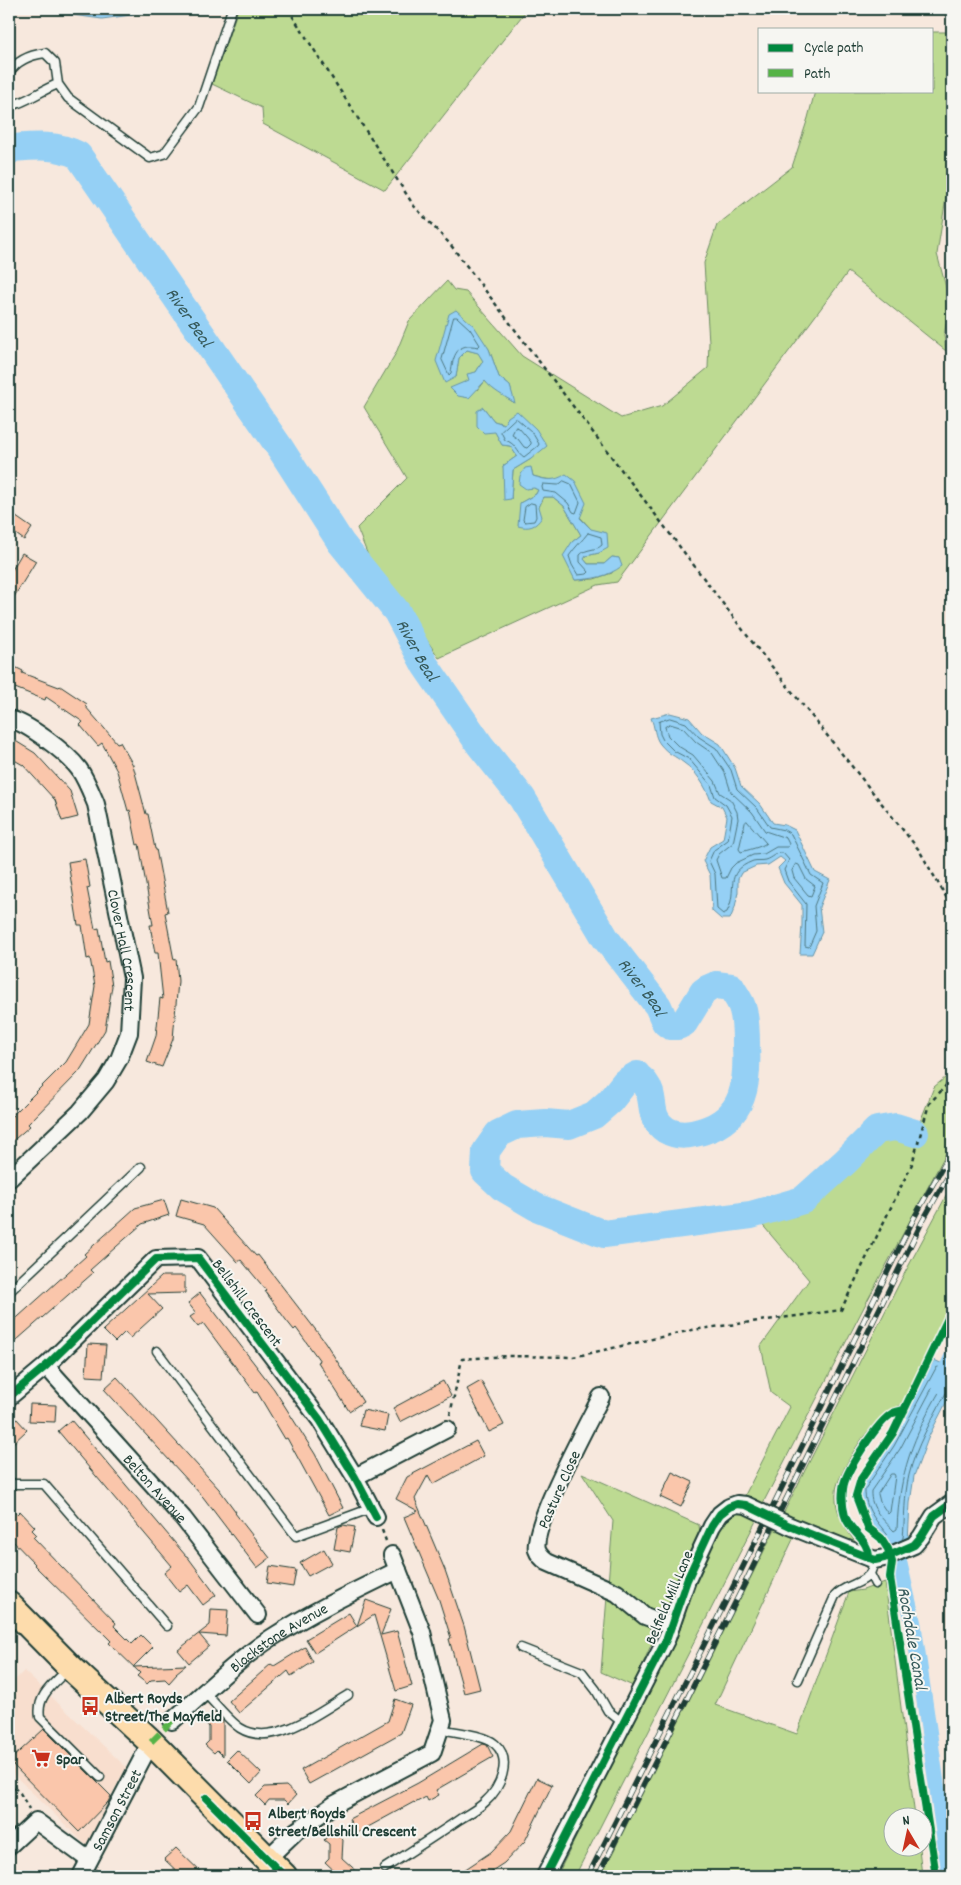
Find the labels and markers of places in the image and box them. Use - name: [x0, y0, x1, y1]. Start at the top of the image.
- place label: Albert Royds Street/The Mayfield: [105, 1688, 222, 1729]
- bus stop icon: Albert Royds Street/The Mayfield: [79, 1695, 101, 1717]
- supermarket icon: Spar: [30, 1747, 52, 1769]
- place label: Spar: [56, 1749, 85, 1772]
- place label: Albert Royds Street/Bellshill Crescent: [268, 1803, 416, 1844]
- bus stop icon: Albert Royds Street/Bellshill Crescent: [242, 1810, 264, 1832]

